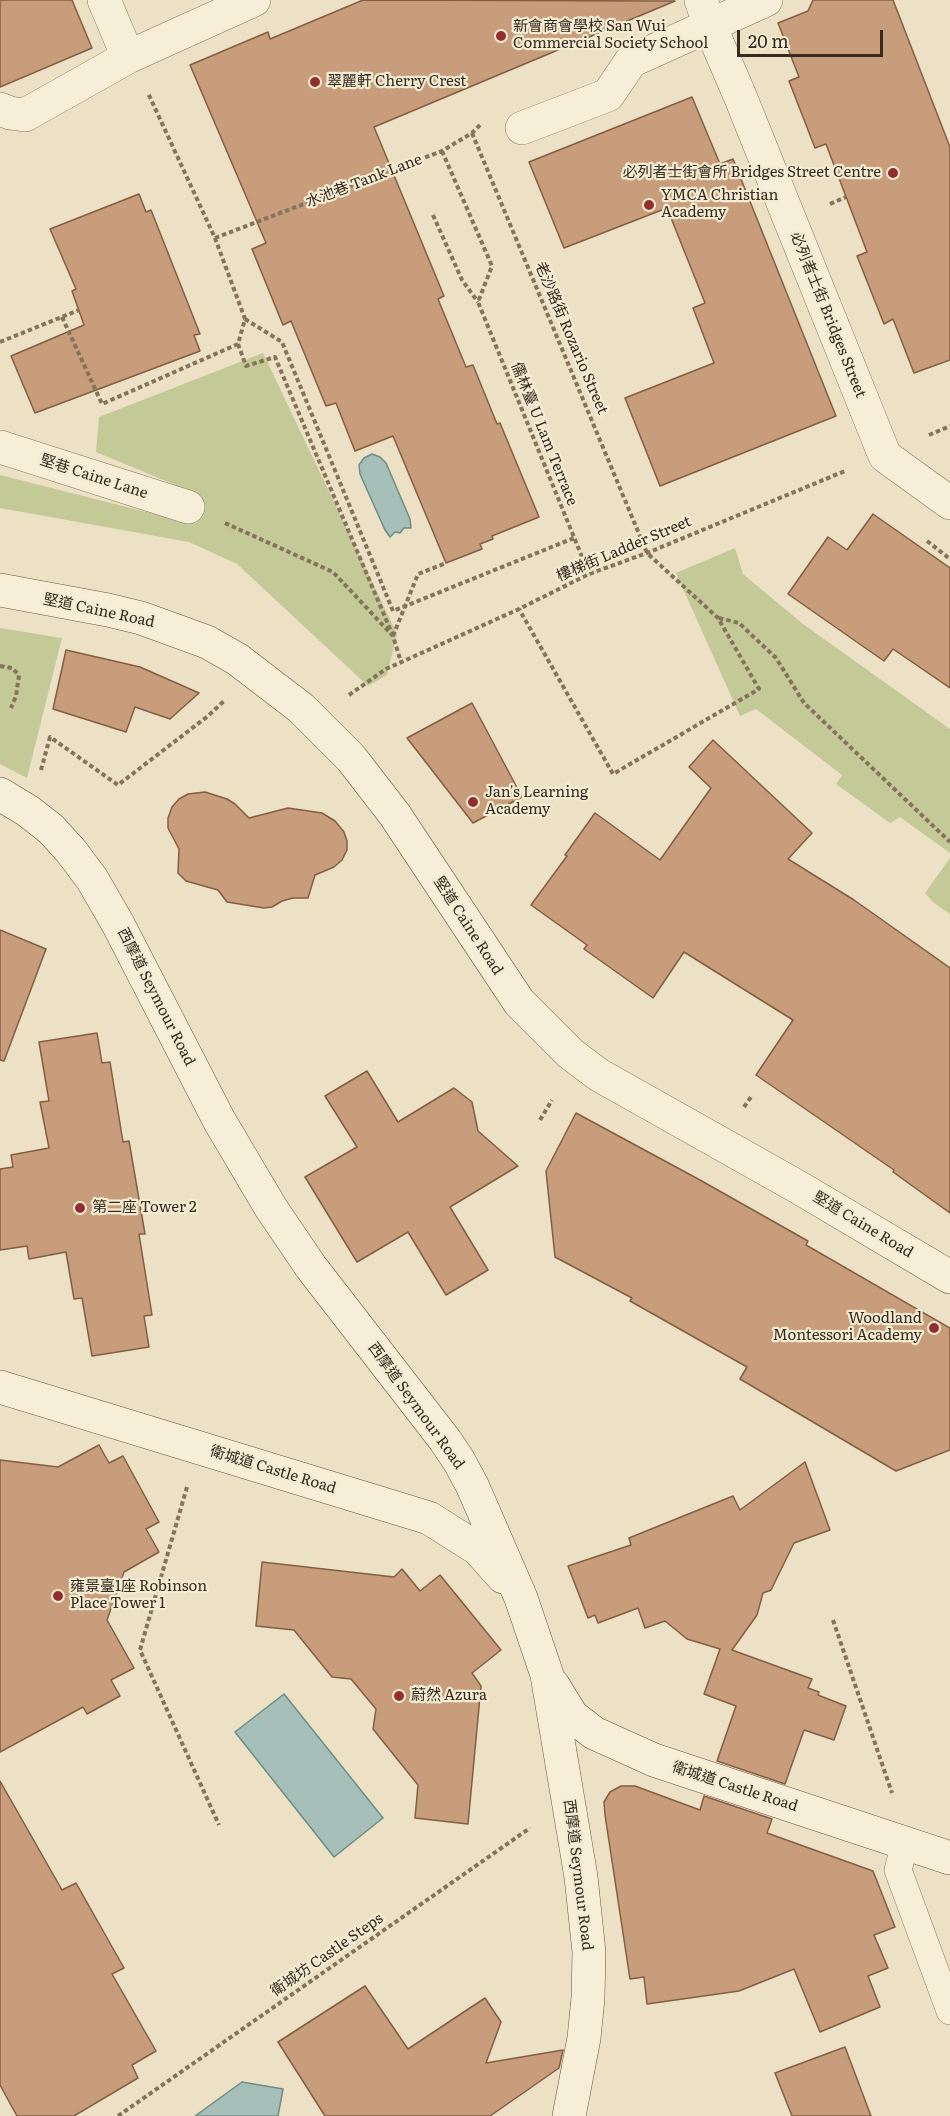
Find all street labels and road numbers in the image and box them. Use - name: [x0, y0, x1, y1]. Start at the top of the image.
- street label: 水池巷 Tank Lane: [303, 151, 425, 211]
- street label: 必列者士街 Bridges Street: [786, 229, 870, 401]
- street label: 老沙路街 Rozario Street: [531, 259, 611, 417]
- street label: 儒林臺 U Lam Terrace: [507, 360, 581, 508]
- street label: 堅巷 Caine Lane: [38, 451, 150, 503]
- street label: 樓梯街 Ladder Street: [554, 513, 694, 585]
- street label: 堅道 Caine Road: [42, 590, 156, 632]
- street label: 堅道 Caine Road: [430, 874, 506, 978]
- street label: 西摩道 Seymour Road: [113, 925, 199, 1069]
- street label: 堅道 Caine Road: [810, 1188, 916, 1262]
- street label: 西摩道 Seymour Road: [364, 1339, 468, 1473]
- street label: 衛城道 Castle Road: [208, 1442, 338, 1498]
- street label: 衛城道 Castle Road: [670, 1758, 800, 1816]
- street label: 西摩道 Seymour Road: [560, 1798, 596, 1952]
- street label: 衛城坊 Castle Steps: [267, 1910, 387, 2000]

